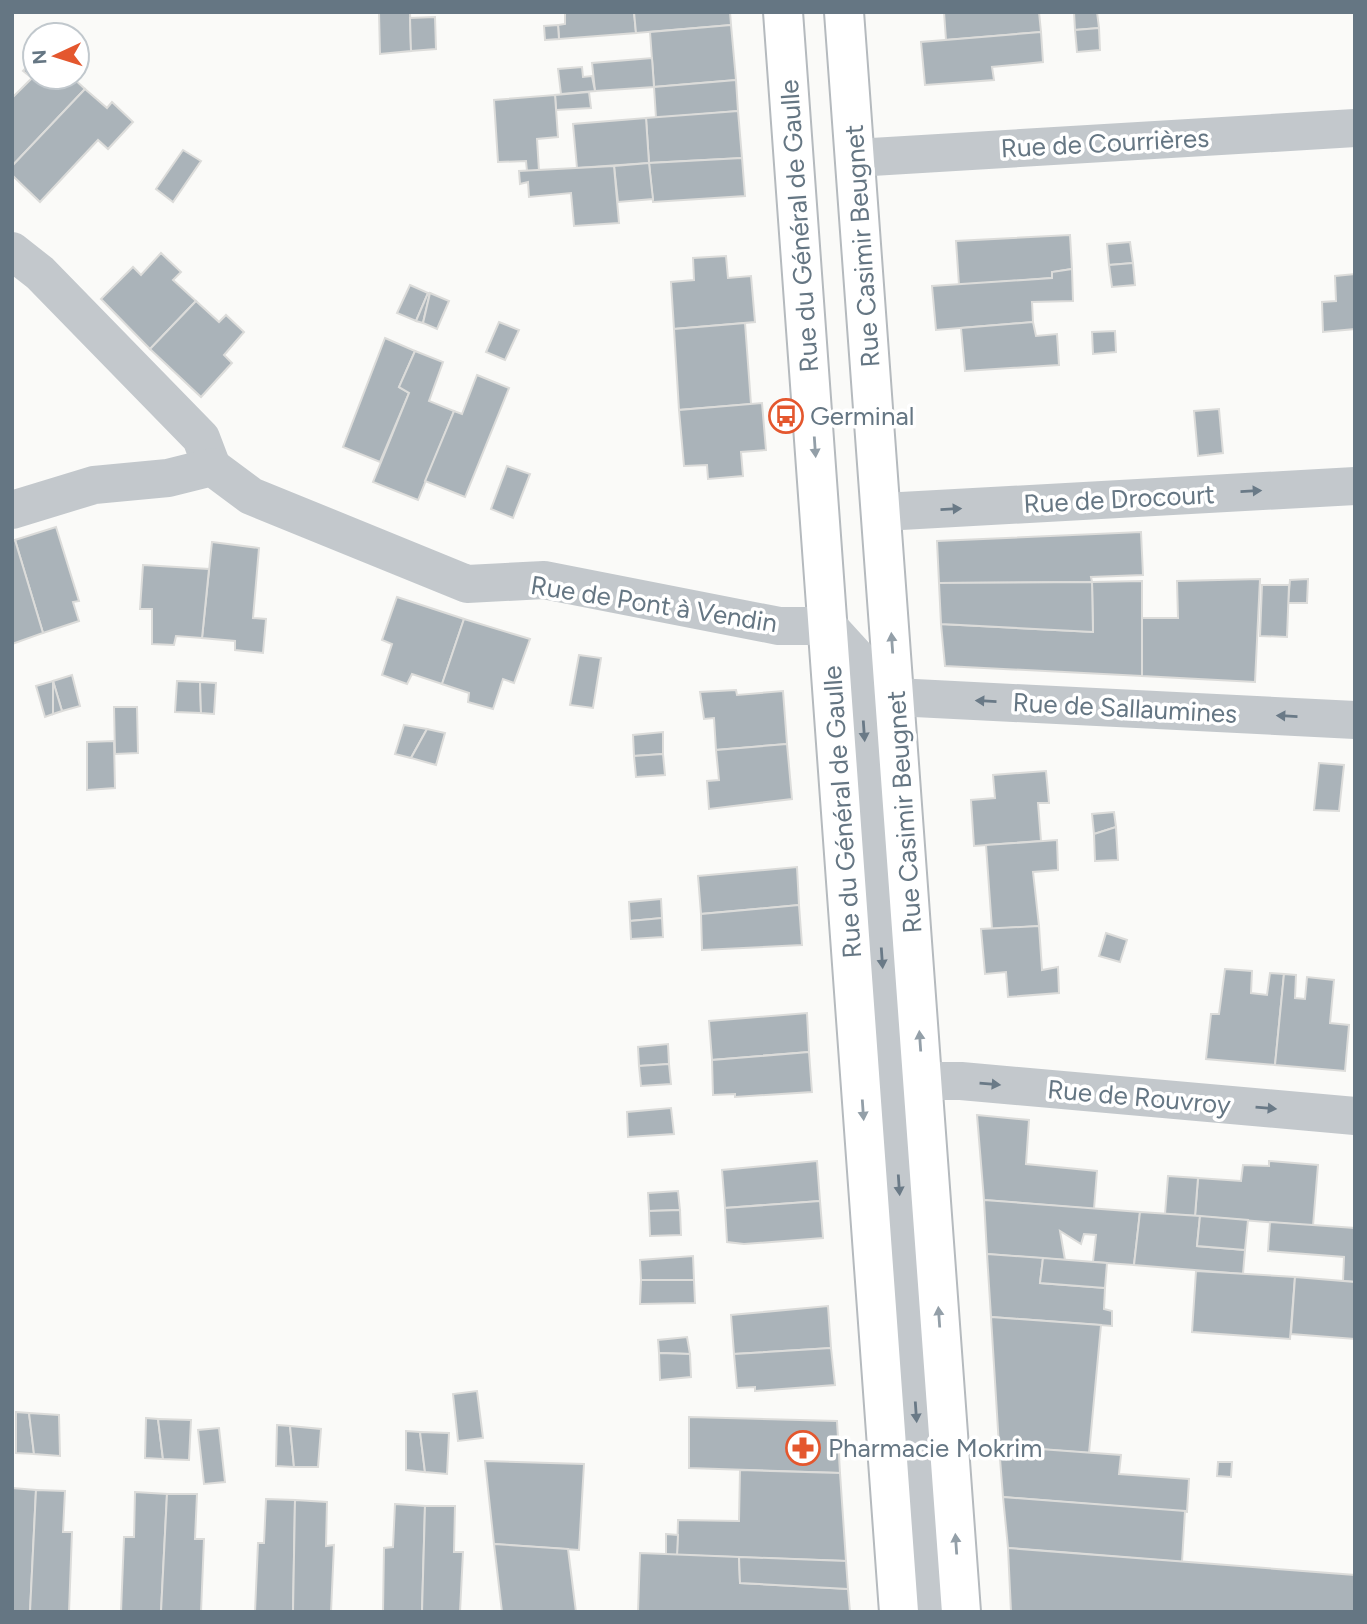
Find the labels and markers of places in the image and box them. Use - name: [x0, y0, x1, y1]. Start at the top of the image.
- bus stop icon: Germinal: [767, 397, 805, 435]
- place label: Germinal: [810, 400, 914, 432]
- pharmacy icon: Pharmacie Mokrim: [784, 1429, 822, 1467]
- place label: Pharmacie Mokrim: [828, 1432, 1042, 1464]

